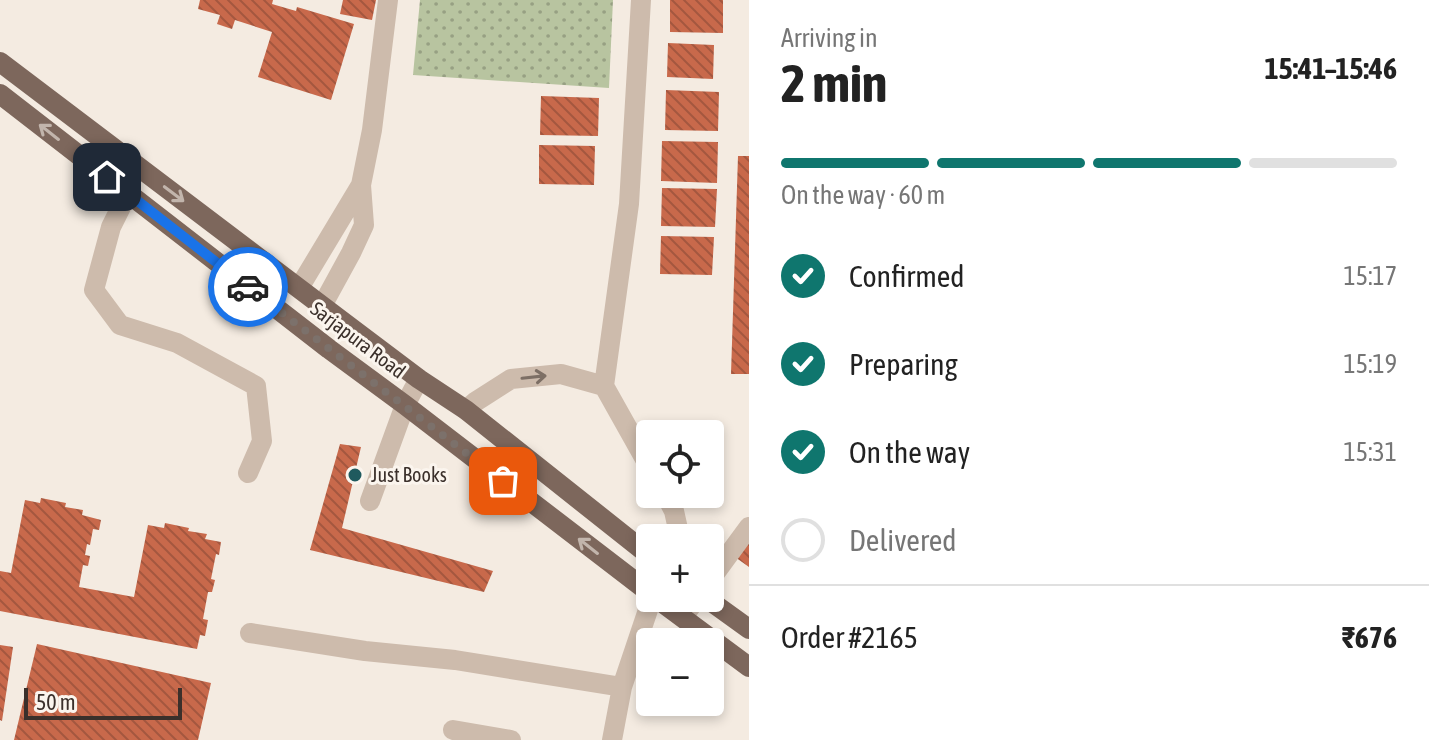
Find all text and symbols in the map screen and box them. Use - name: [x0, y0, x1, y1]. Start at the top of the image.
- text: Arriving in: [781, 23, 878, 53]
- text: 15:41–15:46: [1265, 51, 1397, 85]
- text: 2 min: [781, 53, 887, 113]
- one-way arrow: [39, 123, 60, 140]
- pin: [73, 143, 141, 211]
- icon: home: [85, 155, 129, 199]
- text: On the way · 60 m: [781, 180, 945, 210]
- one-way arrow: [163, 185, 184, 202]
- courier: [208, 247, 288, 327]
- icon: check: [781, 254, 825, 298]
- text: Confirmed: [849, 259, 964, 293]
- text: 15:17: [1343, 261, 1397, 291]
- icon: car: [226, 265, 270, 309]
- street label: Sarjapura Road: [307, 297, 410, 383]
- icon: check: [781, 342, 825, 386]
- text: Preparing: [849, 347, 958, 381]
- text: 15:19: [1343, 349, 1397, 379]
- one-way arrow: [520, 369, 547, 384]
- map controls: [636, 420, 724, 716]
- button: locate: [636, 420, 724, 508]
- icon: check: [781, 430, 825, 474]
- text: On the way: [849, 435, 970, 469]
- text: 15:31: [1343, 437, 1397, 467]
- pin: [469, 447, 537, 515]
- icon: bag: [481, 459, 525, 503]
- place label: Just Books: [371, 463, 447, 486]
- marker: Just Books: [346, 466, 364, 484]
- text: Delivered: [849, 523, 957, 557]
- button: +: [636, 524, 724, 612]
- one-way arrow: [578, 537, 599, 554]
- text: Order #2165: [781, 620, 918, 654]
- text: ₹676: [1342, 620, 1397, 654]
- button: −: [636, 628, 724, 716]
- scale bar: [24, 684, 182, 720]
- text: 50 m: [36, 689, 76, 715]

